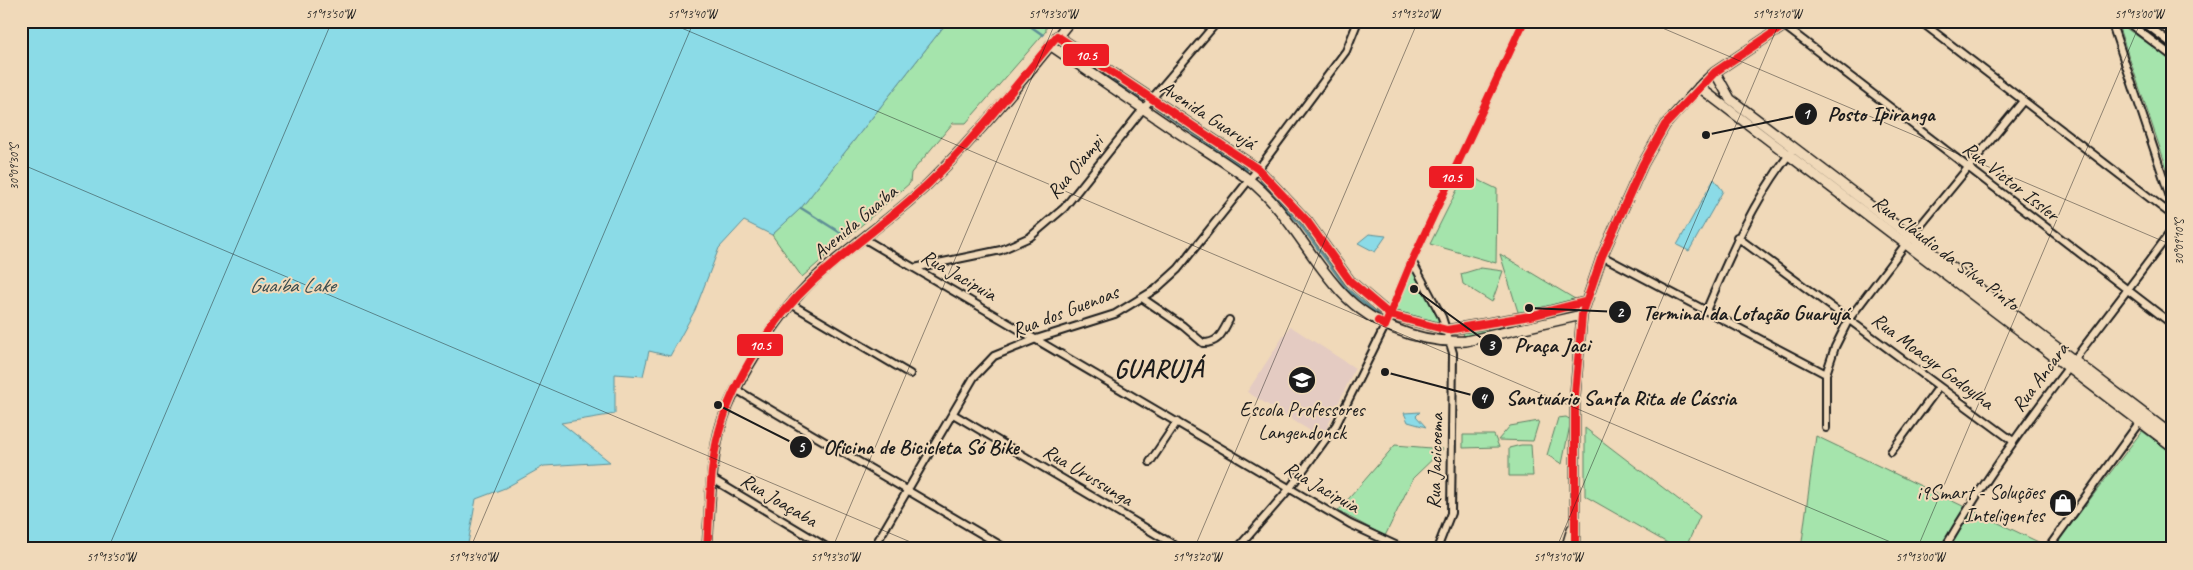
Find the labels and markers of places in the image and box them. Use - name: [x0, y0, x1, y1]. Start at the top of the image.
- callout: Posto Ipiranga: [1793, 96, 1945, 132]
- callout: Terminal da Lotação Guarujá: [1607, 294, 1859, 330]
- callout: Praça Jaci: [1479, 327, 1600, 363]
- school or university icon: Escola Professores Langendonck: [1287, 365, 1317, 395]
- callout: Santuário Santa Rita de Cássia: [1471, 380, 1746, 416]
- place label: Escola Professores Langendonck: [1240, 397, 1367, 445]
- callout: Oficina de Bicicleta Só Bike: [789, 429, 1029, 465]
- place label: i9Smart - Soluções Inteligentes: [1917, 480, 2046, 528]
- shop icon: i9Smart - Soluções Inteligentes: [2048, 488, 2078, 518]

